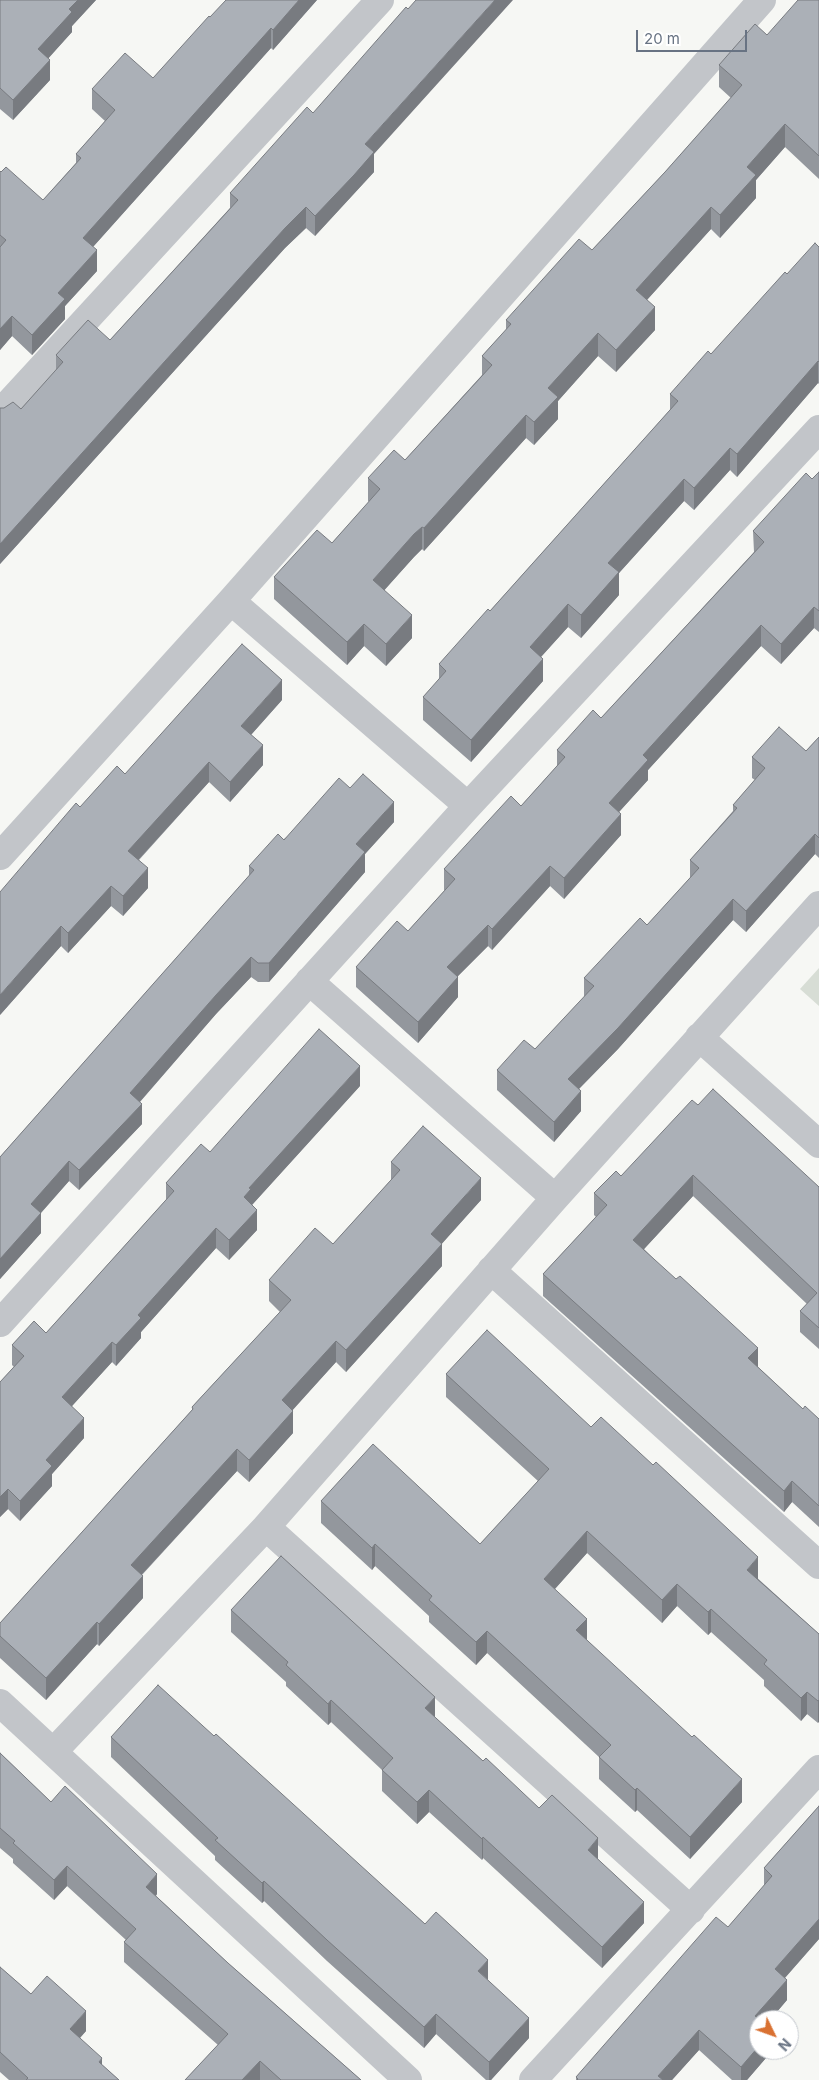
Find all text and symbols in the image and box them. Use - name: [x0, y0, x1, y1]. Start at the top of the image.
- scale bar: [639, 20, 750, 52]
- text: 20 m: [644, 29, 680, 48]
- north arrow: [749, 2010, 799, 2060]
- text: N: [775, 2035, 795, 2054]

